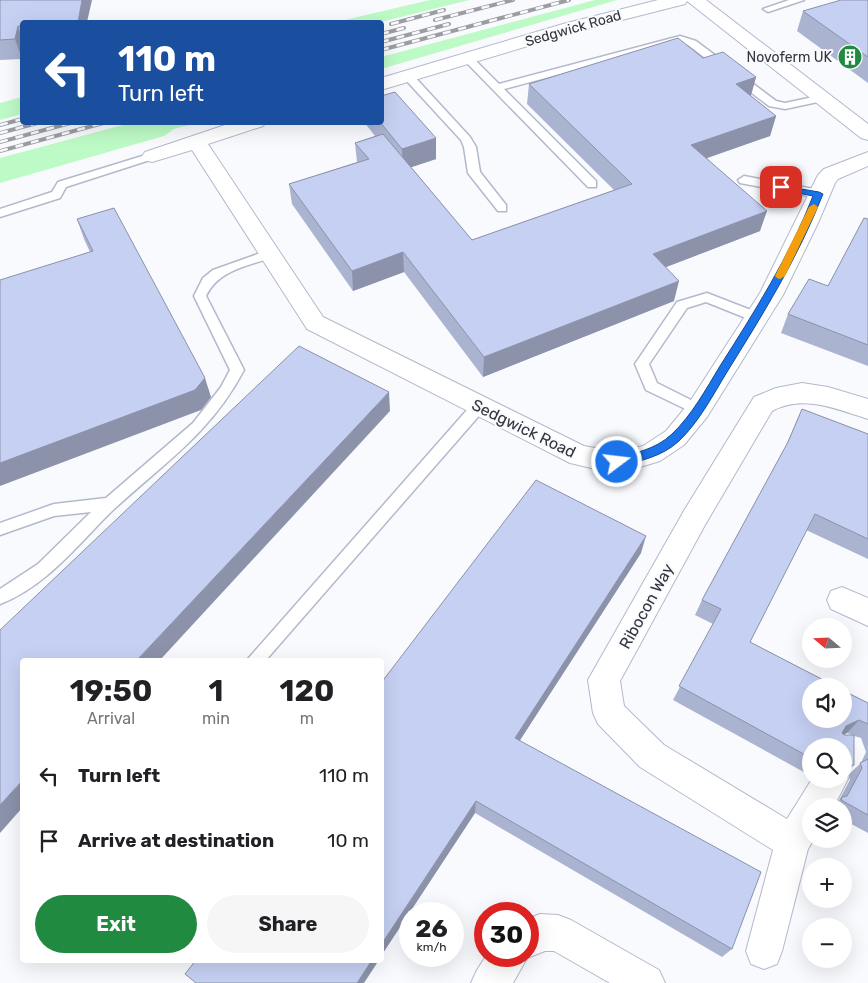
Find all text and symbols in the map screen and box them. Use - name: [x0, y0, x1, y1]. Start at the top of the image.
- street label: Sedgwick Road: [523, 7, 623, 50]
- text: 110 m: [118, 38, 216, 80]
- icon: left: [35, 40, 100, 105]
- building icon: Novoferm UK: [837, 44, 863, 70]
- place label: Novoferm UK: [747, 49, 833, 66]
- text: Turn left: [118, 80, 204, 107]
- pin: [760, 166, 802, 208]
- icon: arrive: [767, 173, 795, 201]
- street label: Sedgwick Road: [469, 395, 579, 462]
- position arrow: [590, 435, 642, 487]
- street label: Ribocon Way: [615, 560, 678, 652]
- north arrow: [802, 618, 852, 668]
- map controls: [802, 618, 852, 968]
- text: 19:50: [70, 673, 152, 709]
- text: 1: [208, 673, 223, 709]
- text: 120: [280, 673, 334, 709]
- button: sound: [802, 678, 852, 728]
- text: Arrival: [87, 709, 135, 728]
- text: min: [202, 709, 230, 728]
- text: m: [300, 709, 314, 728]
- button: search: [802, 738, 852, 788]
- icon: left: [35, 762, 63, 790]
- text: Turn left: [78, 764, 160, 787]
- text: 110 m: [319, 764, 369, 787]
- button: layers: [802, 798, 852, 848]
- icon: arrive: [35, 827, 63, 855]
- text: Arrive at destination: [78, 829, 274, 852]
- text: 10 m: [327, 829, 369, 852]
- button: +: [802, 858, 852, 908]
- button: Exit: [35, 895, 197, 953]
- button: Share: [207, 895, 369, 953]
- speed limit sign: 30: [474, 902, 539, 967]
- text: 26: [415, 914, 448, 943]
- button: −: [802, 918, 852, 968]
- text: km/h: [417, 940, 446, 954]

